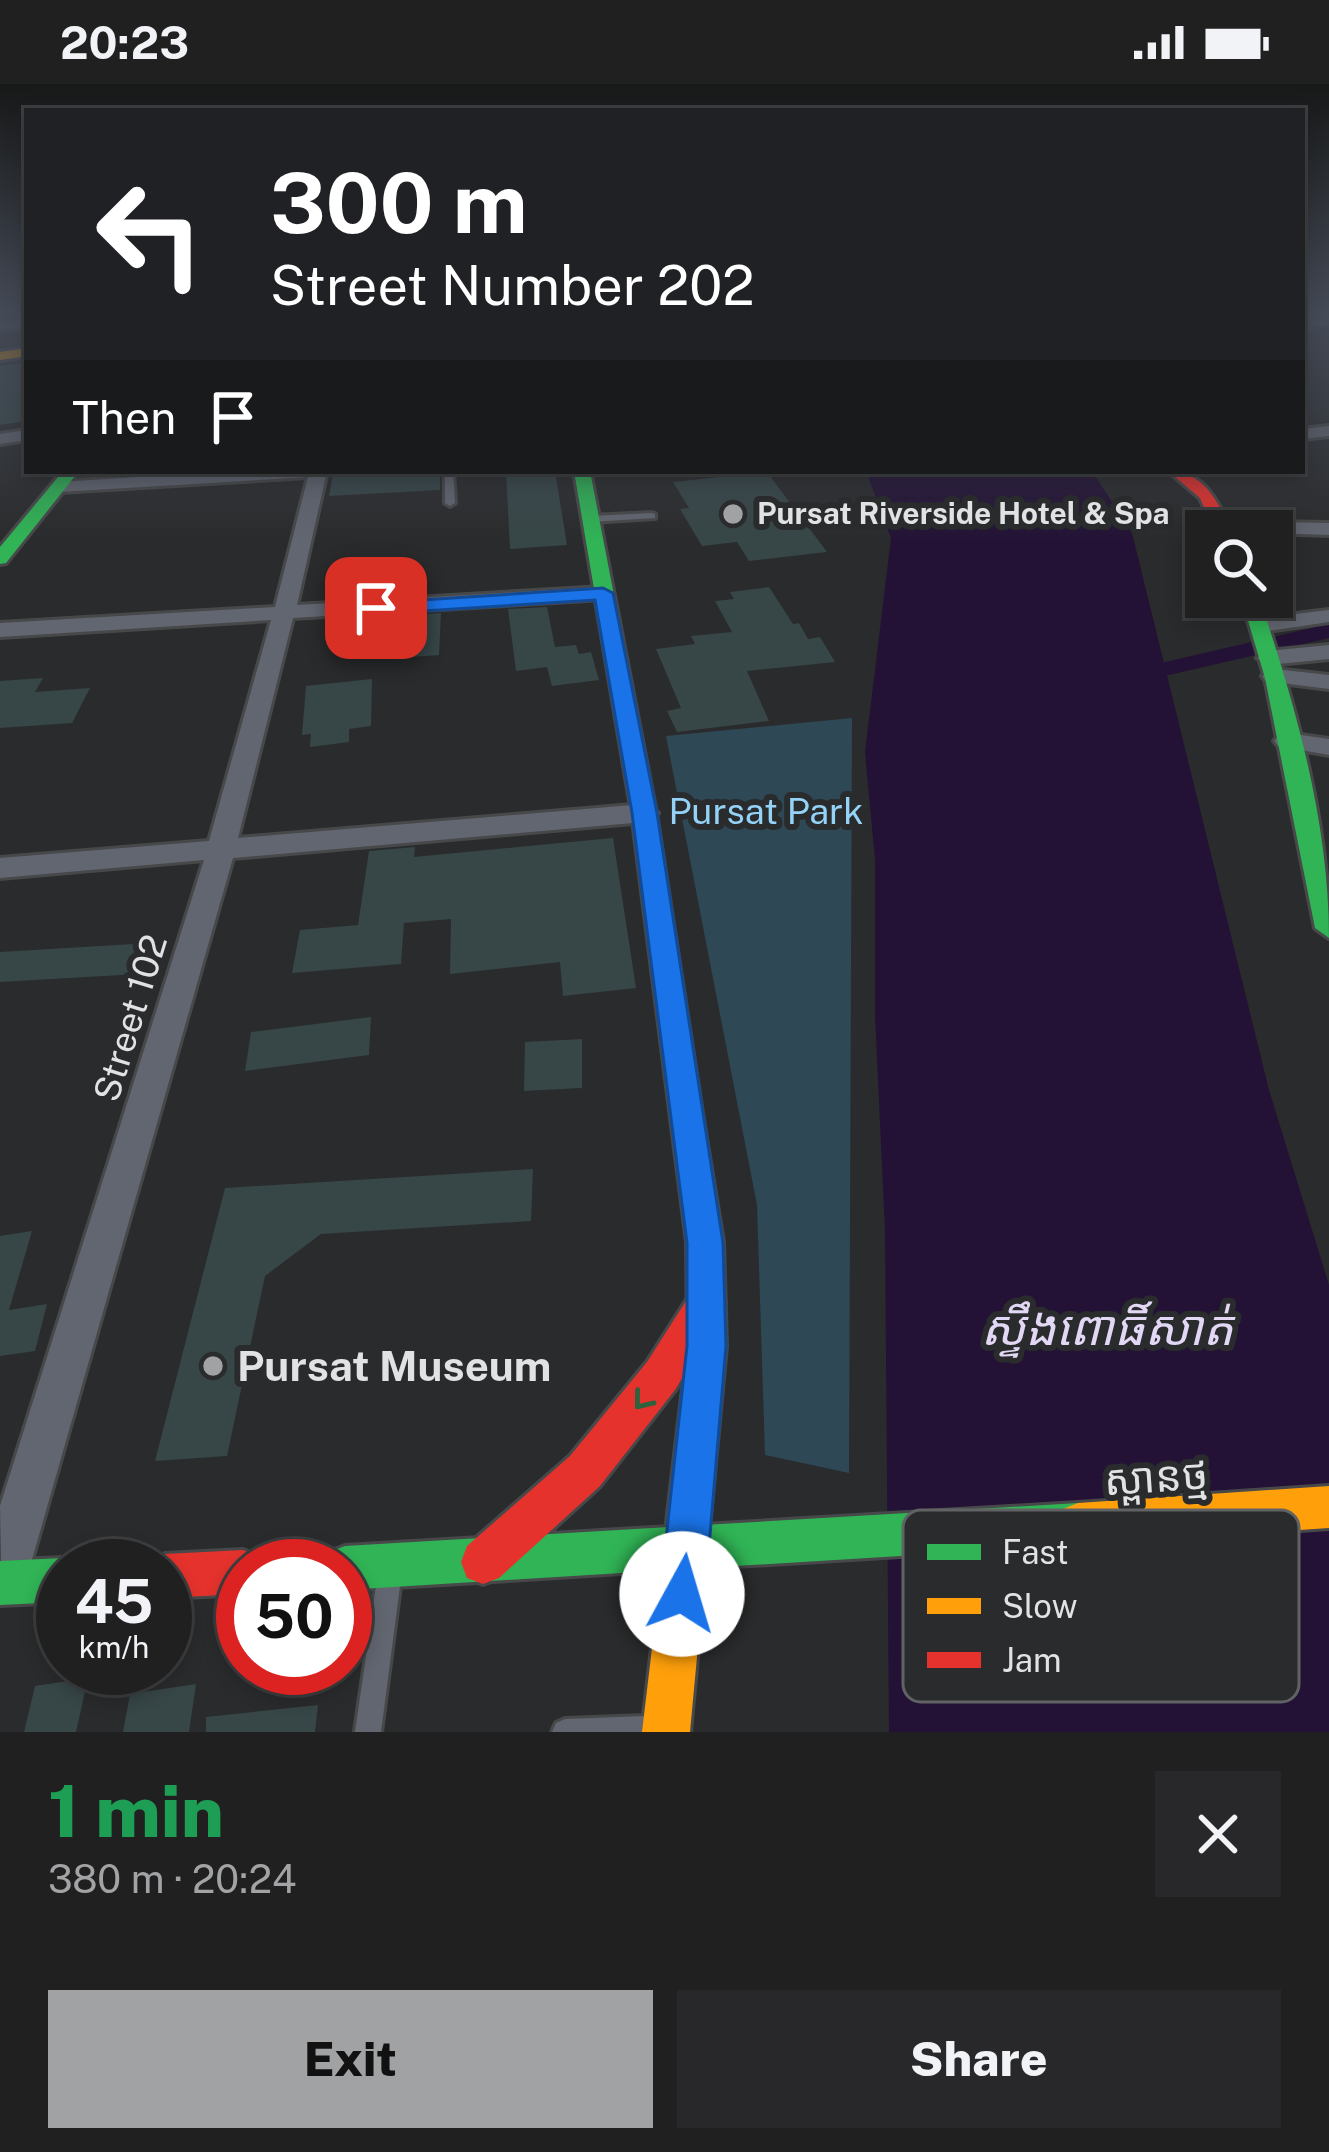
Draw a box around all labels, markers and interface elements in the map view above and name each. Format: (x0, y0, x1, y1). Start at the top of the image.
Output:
text: 20:23 (60, 16, 189, 69)
text: 300 m (270, 153, 528, 252)
icon: left (72, 156, 228, 312)
text: Street Number 202 (270, 254, 754, 317)
icon: arrive (200, 384, 266, 450)
text: Then (72, 391, 176, 444)
place label: Pursat Riverside Hotel & Spa (757, 495, 1170, 531)
marker: Pursat Riverside Hotel & Spa (720, 501, 746, 527)
map controls (1185, 510, 1293, 618)
button: search (1185, 510, 1293, 618)
pin (325, 557, 427, 659)
icon: arrive (343, 575, 409, 641)
park label: Pursat Park (669, 790, 863, 832)
street label: Street 102 (85, 930, 175, 1106)
water label: ស្ទឹងពោធិ៍សាត់ (981, 1299, 1236, 1358)
place label: Pursat Museum (237, 1341, 551, 1390)
marker: Pursat Museum (200, 1353, 226, 1379)
one-way arrow (634, 1387, 656, 1409)
street label: ស្ពានថ្ម (1102, 1448, 1210, 1508)
legend (903, 1510, 1299, 1702)
position arrow (619, 1531, 745, 1657)
text: Fast (1002, 1533, 1069, 1571)
speed limit sign: 50 (216, 1539, 372, 1695)
text: 45 (74, 1566, 154, 1637)
text: Slow (1002, 1587, 1077, 1625)
text: km/h (79, 1629, 149, 1665)
text: Jam (1002, 1641, 1062, 1679)
text: 1 min (48, 1769, 224, 1853)
button: close (1155, 1771, 1281, 1897)
text: 380 m · 20:24 (48, 1856, 296, 1902)
button: Exit (48, 1990, 653, 2128)
button: Share (677, 1990, 1281, 2128)

